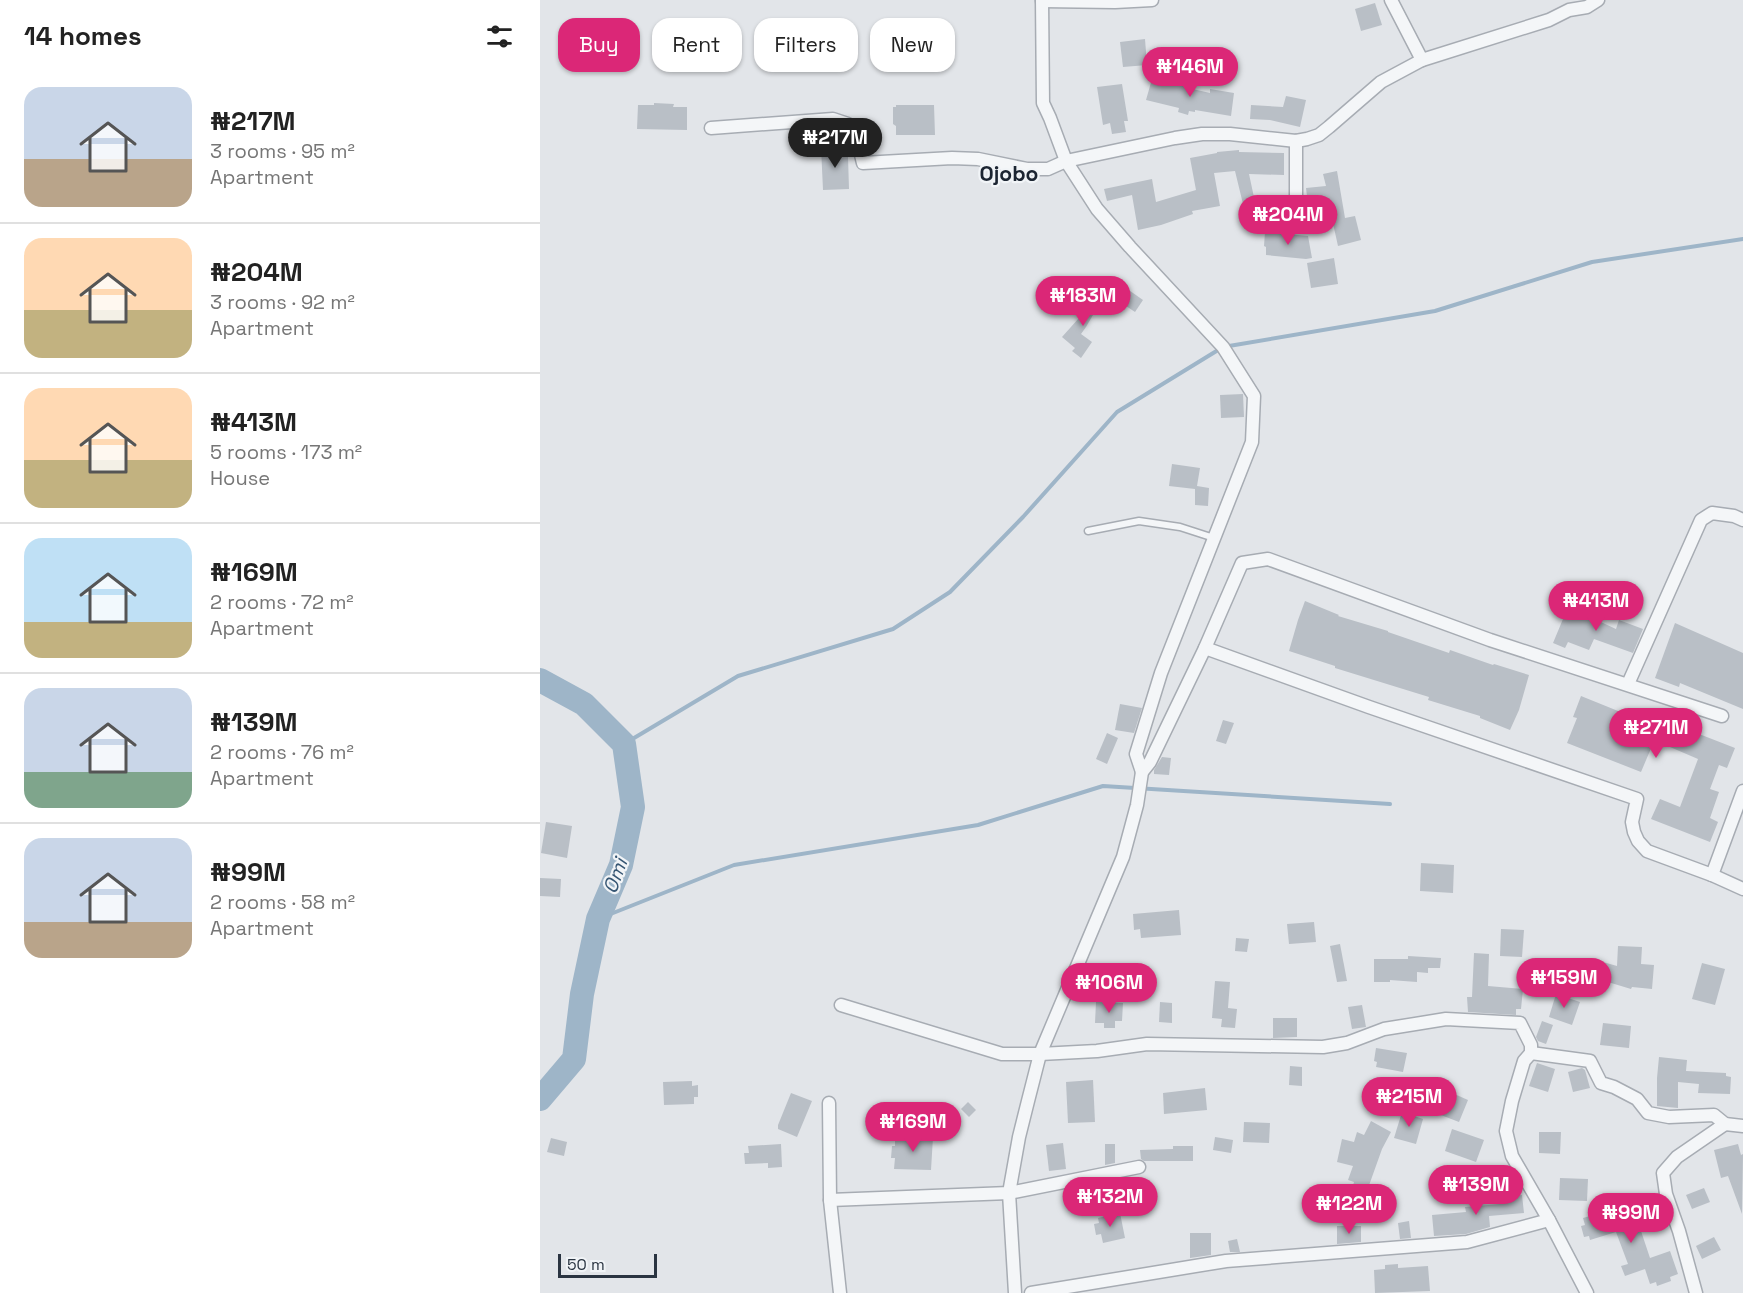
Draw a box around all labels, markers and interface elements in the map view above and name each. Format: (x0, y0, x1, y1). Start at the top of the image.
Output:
chip: Buy (558, 18, 640, 72)
chip: Rent (652, 18, 742, 72)
chip: Filters (754, 18, 858, 72)
chip: New (870, 18, 955, 72)
text: 14 homes (24, 19, 142, 53)
icon: filters (483, 20, 516, 53)
pin: ₦146M (1148, 47, 1232, 98)
text: ₦146M (1156, 53, 1224, 79)
text: ₦217M (210, 104, 296, 138)
icon: home (72, 111, 144, 183)
pin: ₦217M (793, 118, 877, 169)
text: ₦217M (802, 124, 868, 150)
text: 3 rooms · 95 m² (210, 138, 355, 164)
district label: Ojobo (980, 160, 1038, 187)
text: Apartment (210, 164, 314, 190)
pin: ₦204M (1246, 195, 1330, 246)
text: ₦204M (1252, 201, 1324, 227)
text: ₦204M (210, 255, 303, 289)
icon: home (72, 262, 144, 334)
pin: ₦183M (1041, 276, 1125, 327)
text: ₦183M (1050, 282, 1116, 308)
text: 3 rooms · 92 m² (210, 289, 355, 315)
text: Apartment (210, 315, 314, 341)
text: ₦413M (210, 405, 297, 439)
icon: home (72, 412, 144, 484)
text: 5 rooms · 173 m² (210, 439, 362, 465)
text: House (210, 465, 270, 491)
text: ₦169M (210, 555, 298, 589)
icon: home (72, 562, 144, 634)
pin: ₦413M (1554, 581, 1638, 632)
text: ₦413M (1563, 587, 1629, 613)
text: 2 rooms · 72 m² (210, 589, 354, 615)
text: Apartment (210, 615, 314, 641)
text: ₦139M (210, 705, 298, 739)
pin: ₦271M (1614, 708, 1698, 759)
icon: home (72, 712, 144, 784)
text: ₦271M (1623, 714, 1689, 740)
text: 2 rooms · 76 m² (210, 739, 354, 765)
text: Apartment (210, 765, 314, 791)
water label: Omi (597, 853, 634, 897)
text: ₦99M (210, 855, 286, 889)
icon: home (72, 862, 144, 934)
text: 2 rooms · 58 m² (210, 889, 355, 915)
text: Apartment (210, 915, 314, 941)
pin: ₦159M (1522, 958, 1606, 1009)
pin: ₦106M (1067, 963, 1151, 1014)
text: ₦159M (1530, 964, 1598, 990)
text: ₦106M (1075, 969, 1143, 995)
pin: ₦215M (1367, 1077, 1451, 1128)
text: ₦215M (1376, 1083, 1442, 1109)
pin: ₦169M (871, 1102, 955, 1153)
text: ₦169M (879, 1108, 947, 1134)
pin: ₦139M (1434, 1165, 1518, 1216)
text: ₦139M (1442, 1171, 1510, 1197)
pin: ₦132M (1068, 1177, 1152, 1228)
text: ₦132M (1077, 1183, 1143, 1209)
pin: ₦122M (1307, 1184, 1391, 1235)
text: ₦122M (1316, 1190, 1382, 1216)
pin: ₦99M (1595, 1193, 1667, 1244)
text: ₦99M (1602, 1199, 1660, 1225)
scale bar (558, 1251, 657, 1278)
text: 50 m (567, 1254, 605, 1275)

